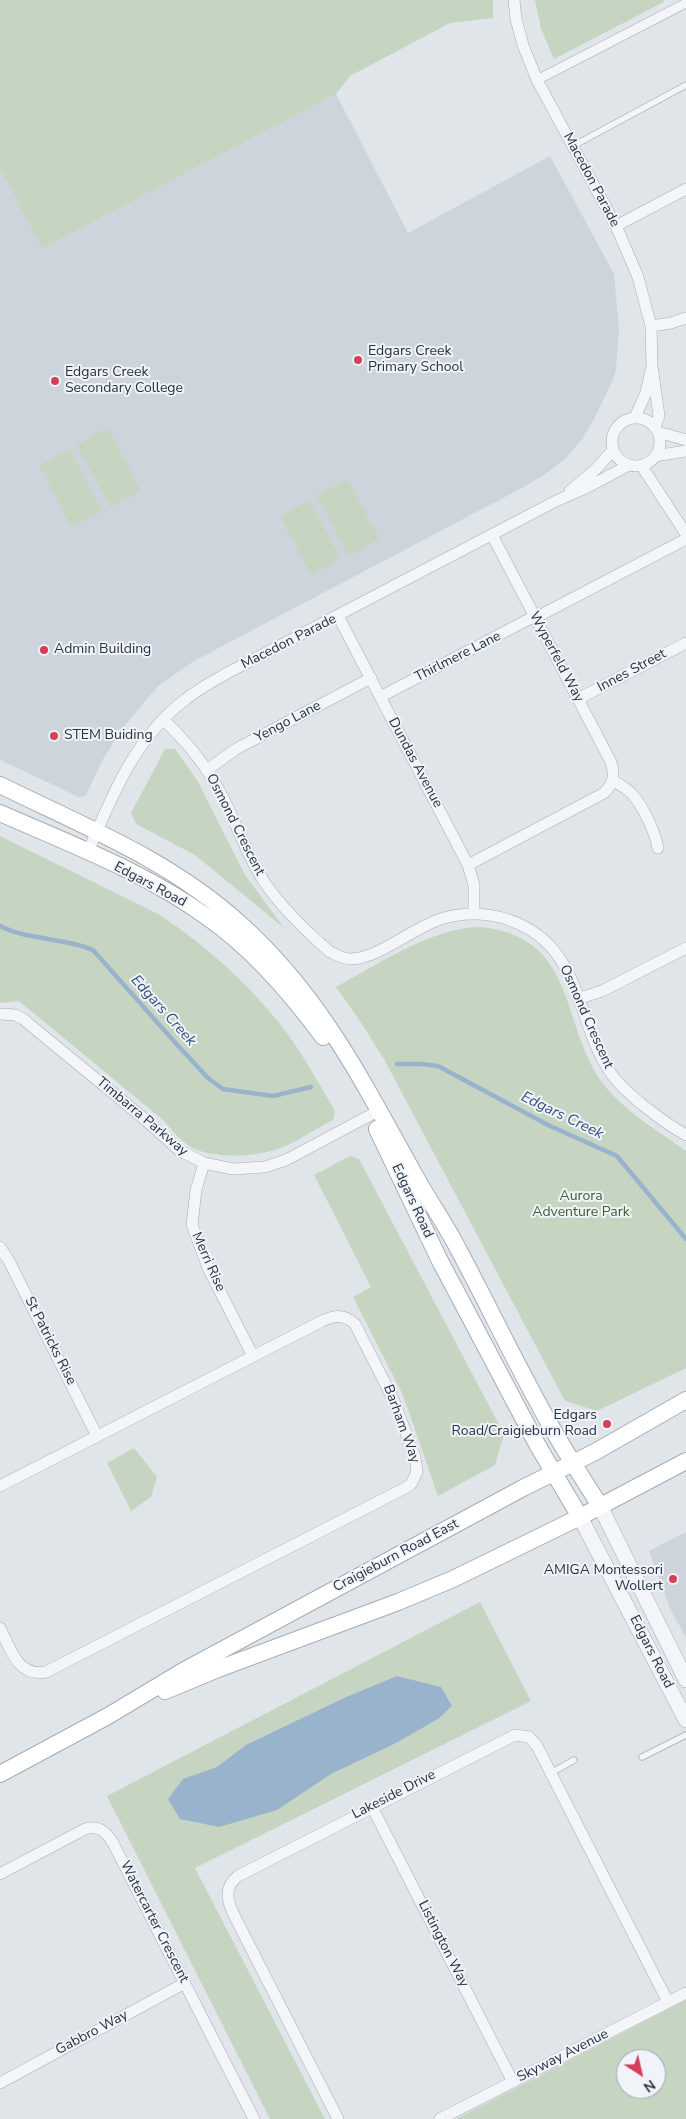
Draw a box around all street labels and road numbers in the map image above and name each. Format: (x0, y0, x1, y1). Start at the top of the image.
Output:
street label: Macedon Parade (559, 130, 623, 230)
street label: Wyperfeld Way (525, 609, 587, 705)
street label: Macedon Parade (239, 611, 339, 673)
street label: Thirlmere Lane (412, 628, 504, 686)
street label: Innes Street (595, 646, 669, 696)
street label: Yengo Lane (252, 698, 324, 746)
street label: Dundas Avenue (384, 715, 446, 811)
street label: Osmond Crescent (202, 771, 268, 879)
street label: Edgars Road (111, 859, 189, 911)
street label: Osmond Crescent (556, 962, 616, 1072)
street label: Timbarra Parkway (93, 1074, 191, 1160)
street label: Edgars Road (388, 1161, 436, 1241)
street label: Merri Rise (187, 1230, 229, 1294)
street label: St Patricks Rise (21, 1294, 79, 1388)
street label: Barham Way (379, 1383, 423, 1465)
street label: Craigieburn Road East (330, 1516, 462, 1596)
street label: Edgars Road (625, 1613, 677, 1691)
street label: Lakeside Drive (349, 1767, 439, 1823)
street label: Watercarter Crescent (116, 1858, 192, 1986)
street label: Listington Way (414, 1898, 472, 1990)
street label: Gabbro Way (53, 2007, 131, 2059)
street label: Skyway Avenue (515, 2026, 611, 2086)

